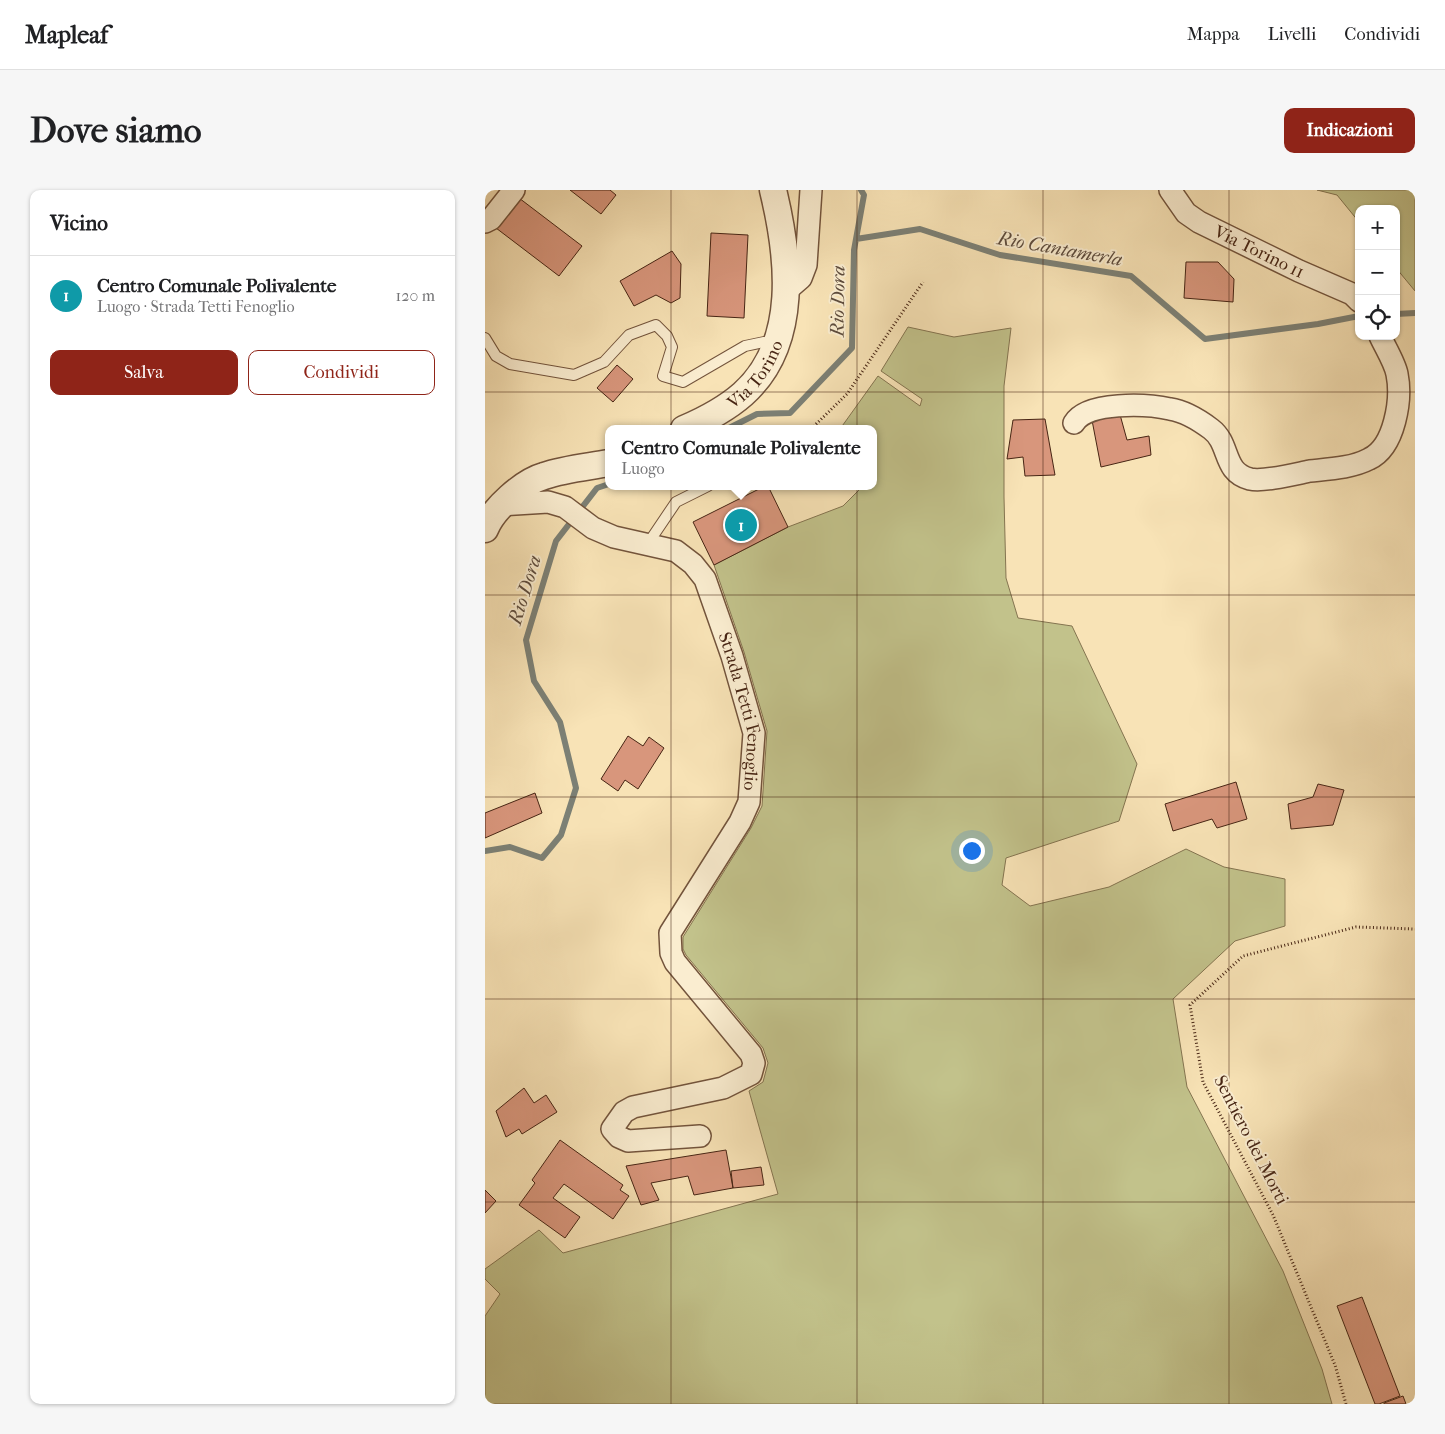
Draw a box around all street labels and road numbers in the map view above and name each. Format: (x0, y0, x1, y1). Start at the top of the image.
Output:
street label: Via Torino 11 (1210, 220, 1308, 283)
street label: Via Torino (722, 337, 787, 414)
street label: Strada Tetti Fenoglio (714, 629, 764, 791)
street label: Sentiero dei Morti (1209, 1072, 1293, 1209)

